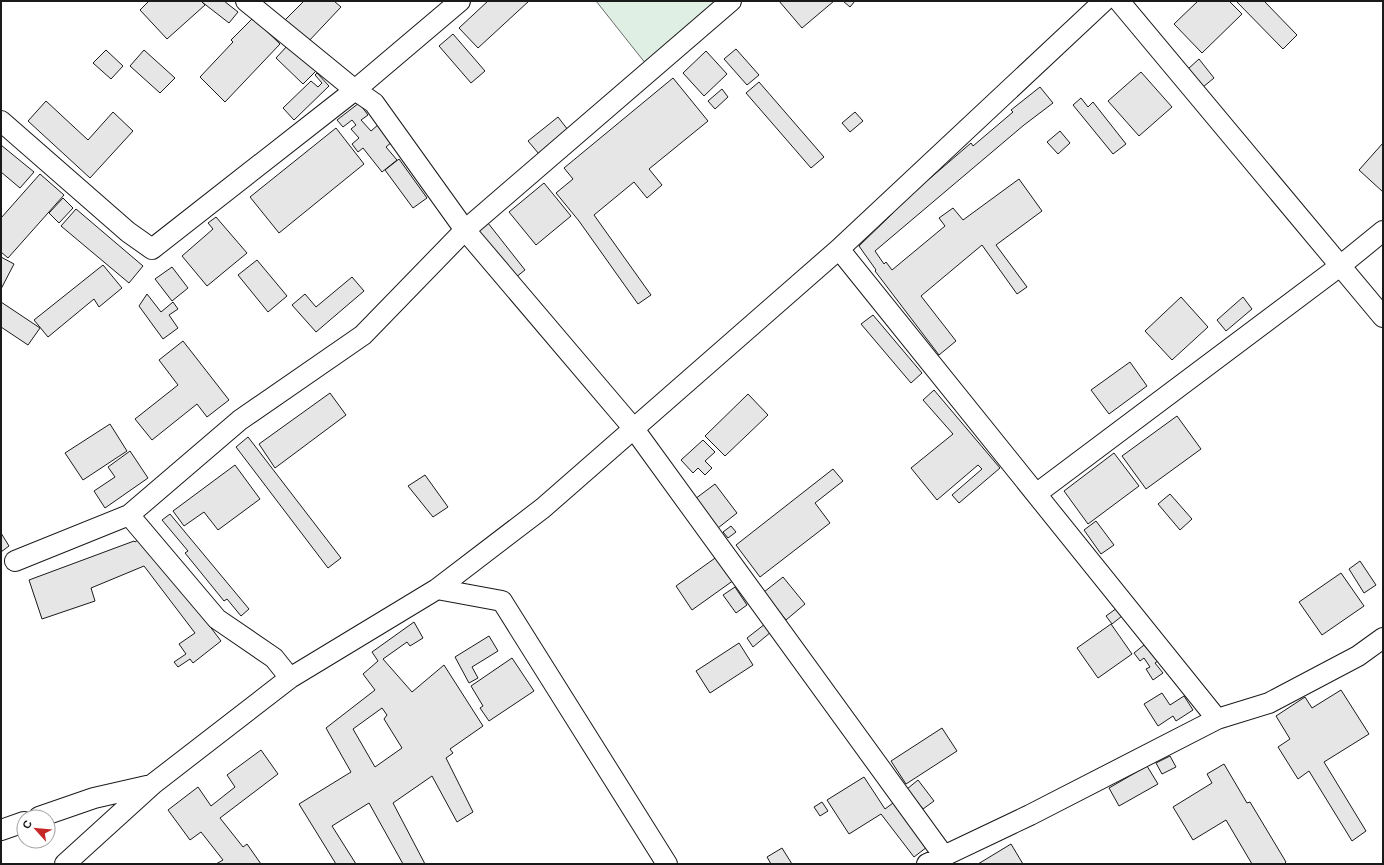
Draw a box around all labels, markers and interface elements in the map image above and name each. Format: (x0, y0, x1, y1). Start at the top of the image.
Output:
north arrow (16, 809, 56, 849)
text: С (20, 818, 35, 831)

